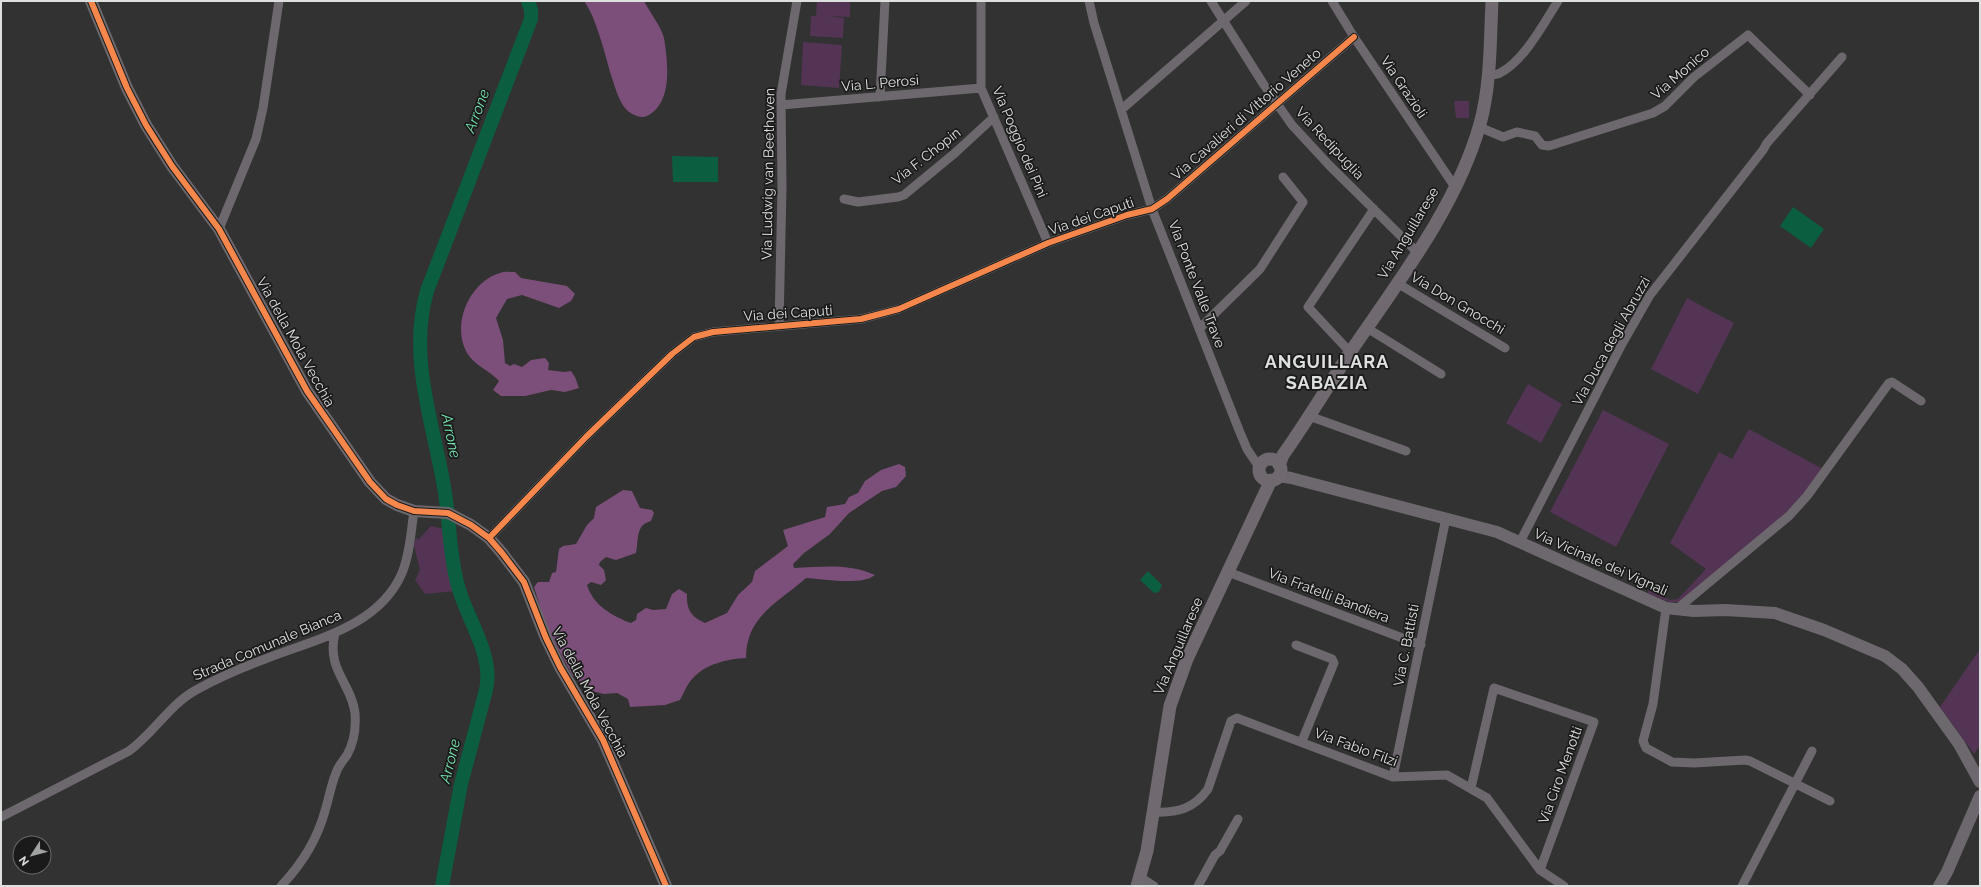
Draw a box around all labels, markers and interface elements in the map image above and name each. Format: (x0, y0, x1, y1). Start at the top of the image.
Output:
street label: Via Monico (1648, 44, 1712, 102)
street label: Via Cavalieri di Vittorio Veneto (1168, 45, 1324, 183)
street label: Via Grazioli (1377, 53, 1431, 121)
street label: Via L. Perosi (841, 72, 919, 94)
street label: Via Poggio dei Pini (989, 84, 1051, 200)
water label: Arrone (460, 87, 493, 136)
street label: Via Ludwig van Beethoven (758, 88, 778, 260)
street label: Via Redipuglia (1293, 104, 1367, 182)
street label: Via F. Chopin (888, 124, 964, 188)
street label: Via Anguillarese (1374, 184, 1442, 282)
street label: Via dei Caputi (1046, 194, 1136, 238)
street label: Via Ponte Valle Trave (1165, 218, 1229, 350)
street label: Via Don Gnocchi (1408, 269, 1508, 337)
street label: Via Duca degli Abruzzi (1569, 274, 1653, 408)
street label: Via della Mola Vecchia (254, 275, 338, 409)
street label: Via dei Caputi (743, 302, 833, 324)
district label: ANGUILLARA SABAZIA (1265, 351, 1389, 393)
water label: Arrone (437, 411, 464, 460)
street label: Via Vicinale dei Vignali (1532, 525, 1670, 599)
street label: Via Fratelli Bandiera (1266, 564, 1392, 626)
street label: Via Anguillarese (1150, 595, 1206, 697)
street label: Via C. Battisti (1390, 603, 1422, 687)
street label: Strada Comunale Bianca (190, 606, 344, 684)
street label: Via della Mola Vecchia (549, 624, 631, 760)
street label: Via Ciro Menotti (1535, 724, 1585, 826)
street label: Via Fabio Filzi (1312, 725, 1400, 769)
water label: Arrone (436, 737, 464, 786)
north arrow (12, 835, 52, 875)
text: N (17, 853, 32, 868)

